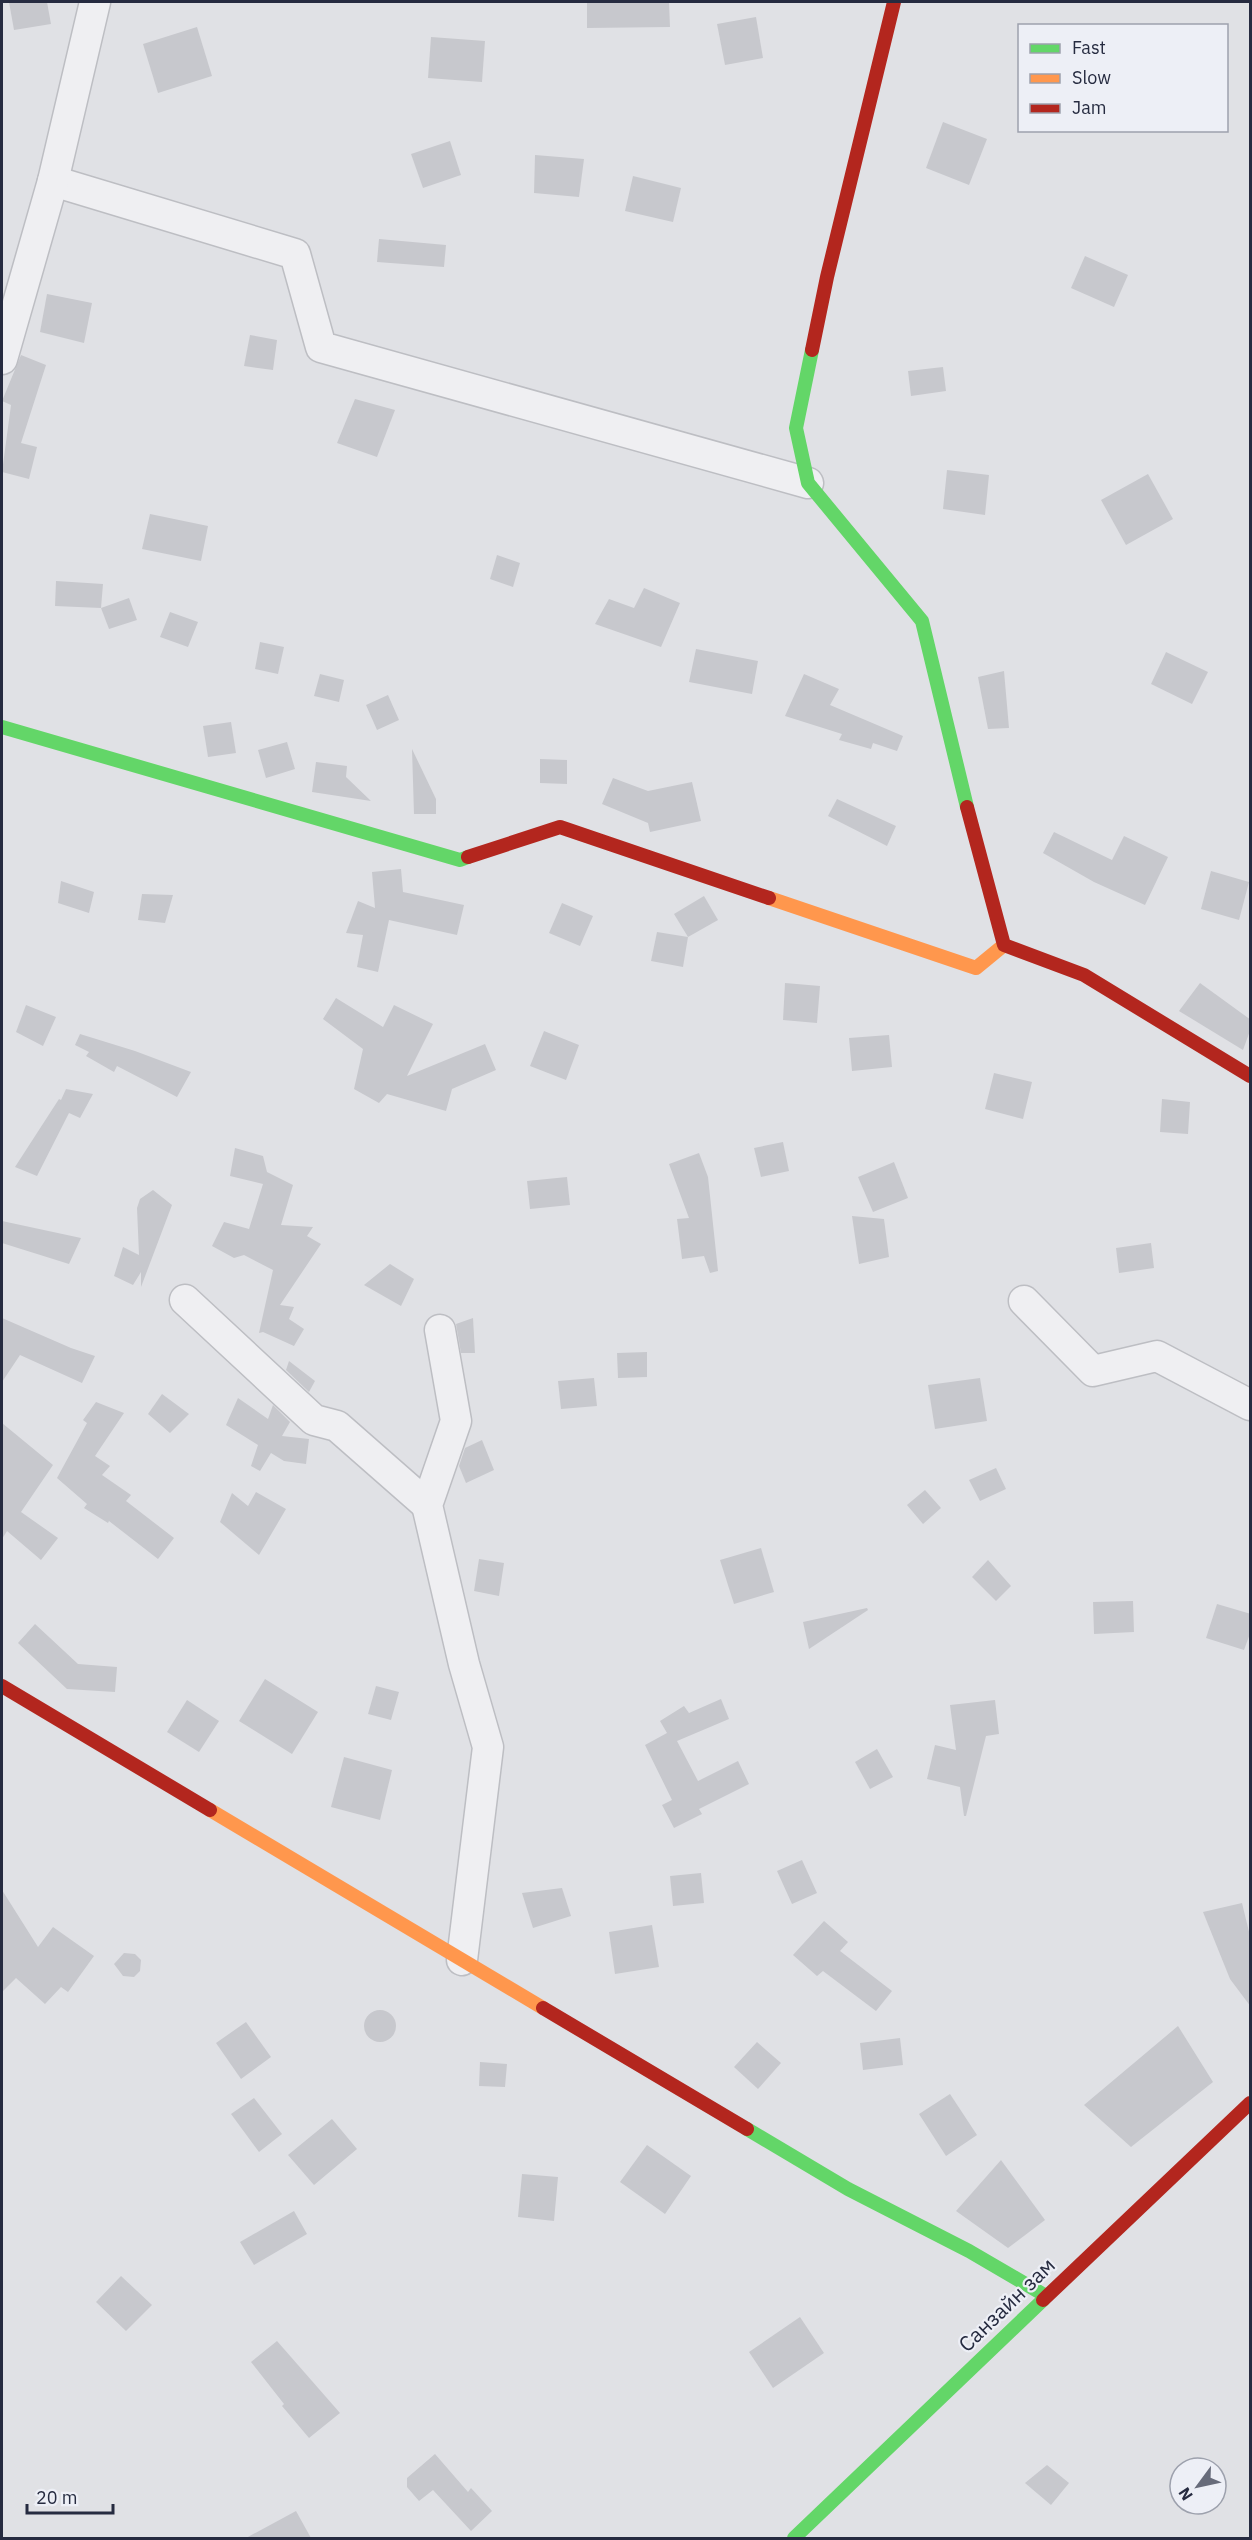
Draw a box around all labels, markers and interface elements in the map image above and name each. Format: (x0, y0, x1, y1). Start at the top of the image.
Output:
legend (1018, 24, 1228, 132)
text: Fast (1072, 36, 1106, 59)
text: Slow (1072, 66, 1111, 89)
text: Jam (1072, 96, 1107, 119)
street label: Санзайн зам (952, 2251, 1061, 2357)
north arrow (1168, 2456, 1228, 2516)
scale bar (27, 2477, 112, 2515)
text: N (1174, 2484, 1197, 2504)
text: 20 m (36, 2486, 78, 2509)

